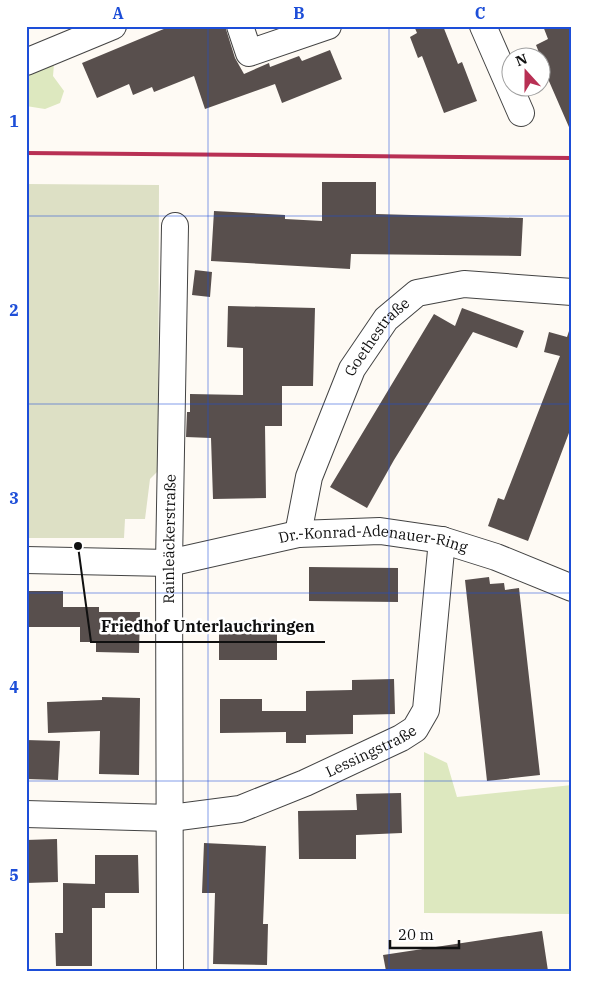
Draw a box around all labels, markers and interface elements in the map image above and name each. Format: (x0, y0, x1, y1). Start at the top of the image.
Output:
text: A (112, 3, 124, 23)
text: B (293, 3, 305, 23)
text: C (475, 3, 485, 23)
north arrow (500, 48, 550, 98)
text: N (513, 49, 530, 70)
text: 1 (9, 111, 19, 131)
street label: Goethestraße (340, 293, 413, 379)
text: 2 (9, 300, 19, 320)
street label: Rainleäckerstraße (159, 474, 180, 604)
text: 3 (9, 488, 19, 508)
street label: Dr.-Konrad-Adenauer-Ring (277, 521, 470, 557)
callout: Friedhof Unterlauchringen (91, 611, 325, 642)
text: Friedhof Unterlauchringen (101, 616, 315, 636)
text: 4 (9, 677, 19, 697)
street label: Lessingstraße (322, 720, 420, 781)
text: 5 (9, 865, 19, 885)
scale bar (390, 917, 459, 949)
text: 20 m (398, 925, 434, 944)

